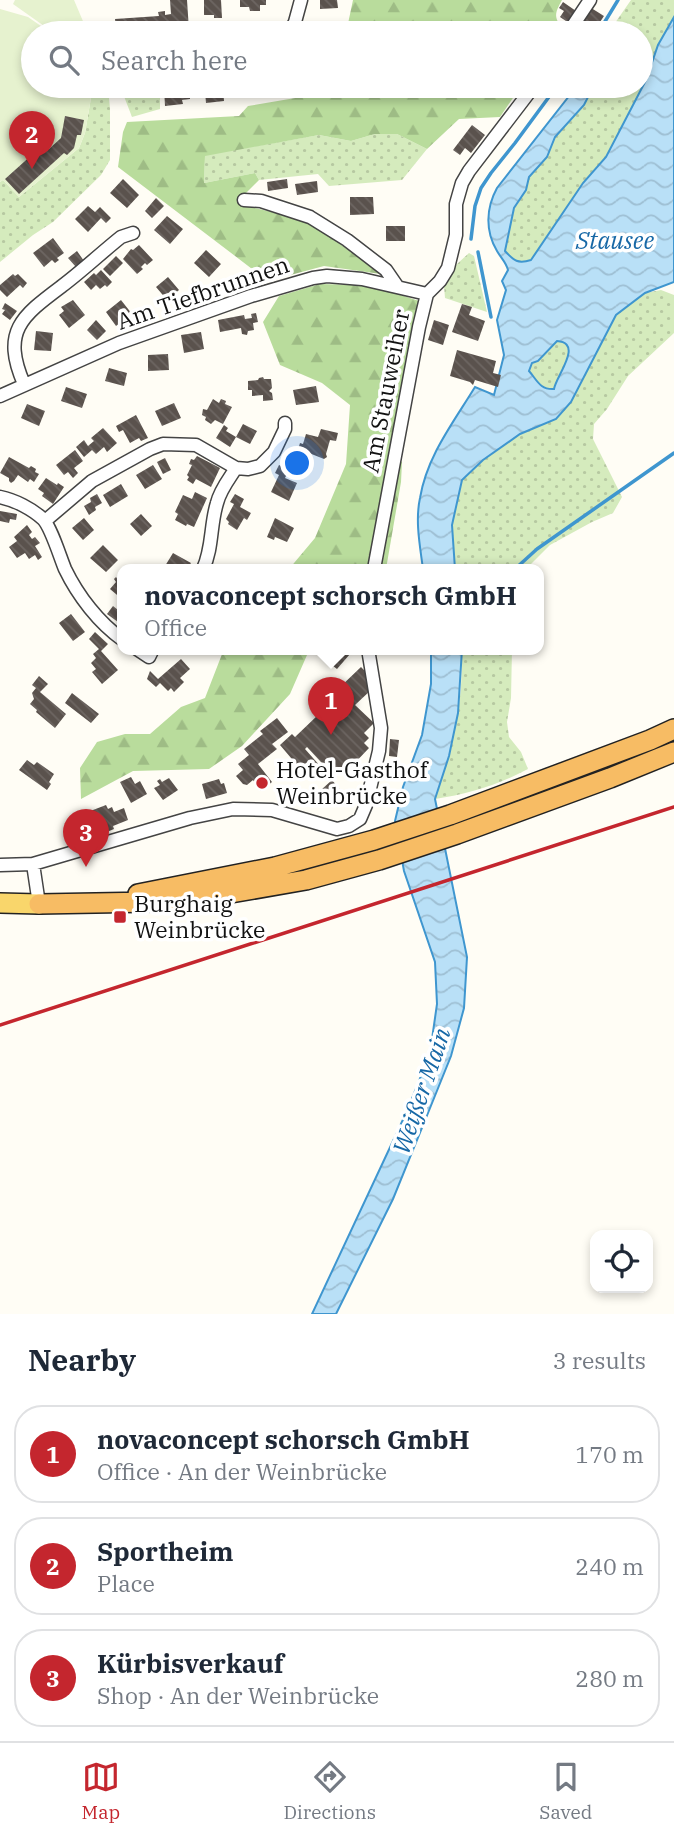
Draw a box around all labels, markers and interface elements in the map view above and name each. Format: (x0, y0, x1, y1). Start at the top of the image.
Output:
search box (21, 21, 653, 98)
icon: search (45, 41, 83, 79)
text: Search here (101, 43, 247, 77)
pin: 2 (9, 111, 55, 169)
water label: Stausee (575, 224, 654, 256)
street label: Am Tiefbrunnen (112, 248, 293, 336)
street label: Am Stauweiher (355, 307, 416, 475)
your location (280, 446, 314, 480)
popup (117, 564, 544, 655)
text: novaconcept schorsch GmbH (144, 578, 517, 612)
text: Office (144, 612, 207, 642)
pin: 1 (308, 677, 354, 735)
place label: Hotel-Gasthof Weinbrücke (276, 754, 430, 810)
marker: Hotel-Gasthof Weinbrücke (254, 775, 270, 791)
pin: 3 (63, 809, 109, 867)
place label: Burghaig Weinbrücke (134, 888, 265, 944)
marker: Burghaig Weinbrücke (112, 909, 128, 925)
water label: Weißer Main (385, 1023, 458, 1158)
map controls (590, 1230, 653, 1293)
button: locate (590, 1230, 653, 1293)
text: Nearby (28, 1340, 136, 1379)
text: 3 results (553, 1345, 646, 1375)
text: novaconcept schorsch GmbH (97, 1422, 470, 1456)
text: 1 (46, 1439, 60, 1469)
text: 170 m (575, 1439, 644, 1469)
text: Office · An der Weinbrücke (97, 1456, 387, 1486)
text: Sportheim (97, 1534, 233, 1568)
text: 2 (46, 1551, 60, 1581)
text: 240 m (575, 1551, 644, 1581)
text: Place (97, 1568, 155, 1598)
text: Kürbisverkauf (97, 1646, 284, 1680)
text: 3 (46, 1663, 60, 1693)
text: 280 m (575, 1663, 644, 1693)
text: Shop · An der Weinbrücke (97, 1680, 379, 1710)
tab: Map (82, 1758, 120, 1824)
tab: Directions (283, 1758, 376, 1824)
tab: Saved (539, 1758, 592, 1824)

